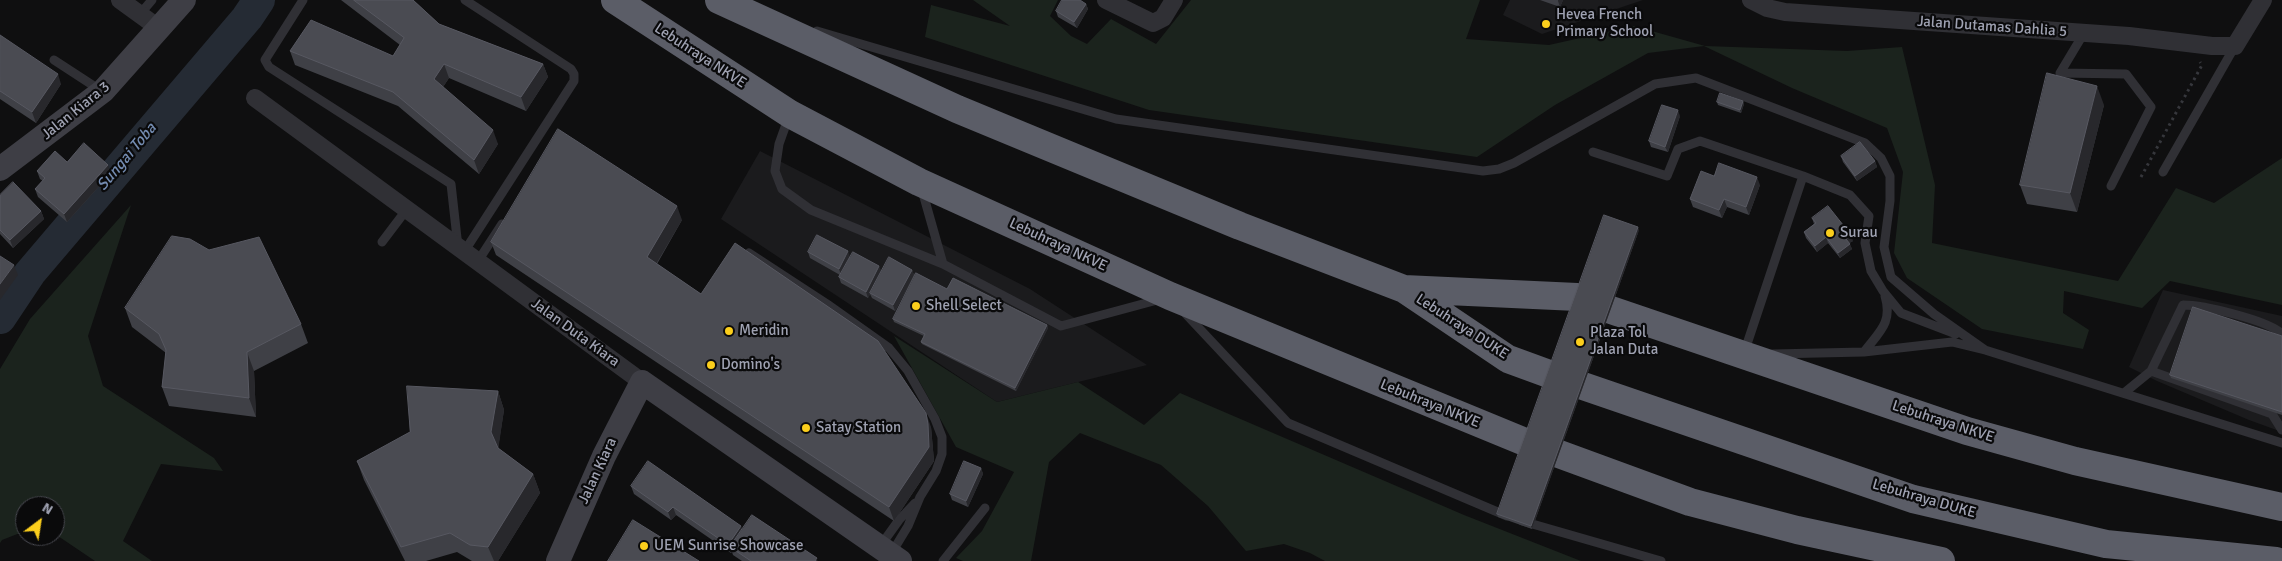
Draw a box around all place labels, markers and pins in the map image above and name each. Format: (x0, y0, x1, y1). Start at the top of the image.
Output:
place label: Hevea French Primary School (1556, 6, 1653, 41)
marker: Hevea French Primary School (1540, 18, 1552, 30)
place label: Surau (1840, 224, 1878, 242)
marker: Surau (1824, 227, 1836, 239)
place label: Shell Select (926, 297, 1002, 315)
marker: Shell Select (910, 300, 922, 312)
place label: Meridin (739, 322, 789, 340)
place label: Plaza Tol Jalan Duta (1590, 324, 1658, 359)
marker: Meridin (723, 325, 735, 337)
marker: Plaza Tol Jalan Duta (1574, 336, 1586, 348)
place label: Domino's (721, 356, 780, 374)
marker: Domino's (705, 359, 717, 371)
place label: Satay Station (816, 419, 901, 437)
marker: Satay Station (800, 422, 812, 434)
place label: UEM Sunrise Showcase (654, 537, 803, 555)
marker: UEM Sunrise Showcase (638, 540, 650, 552)

